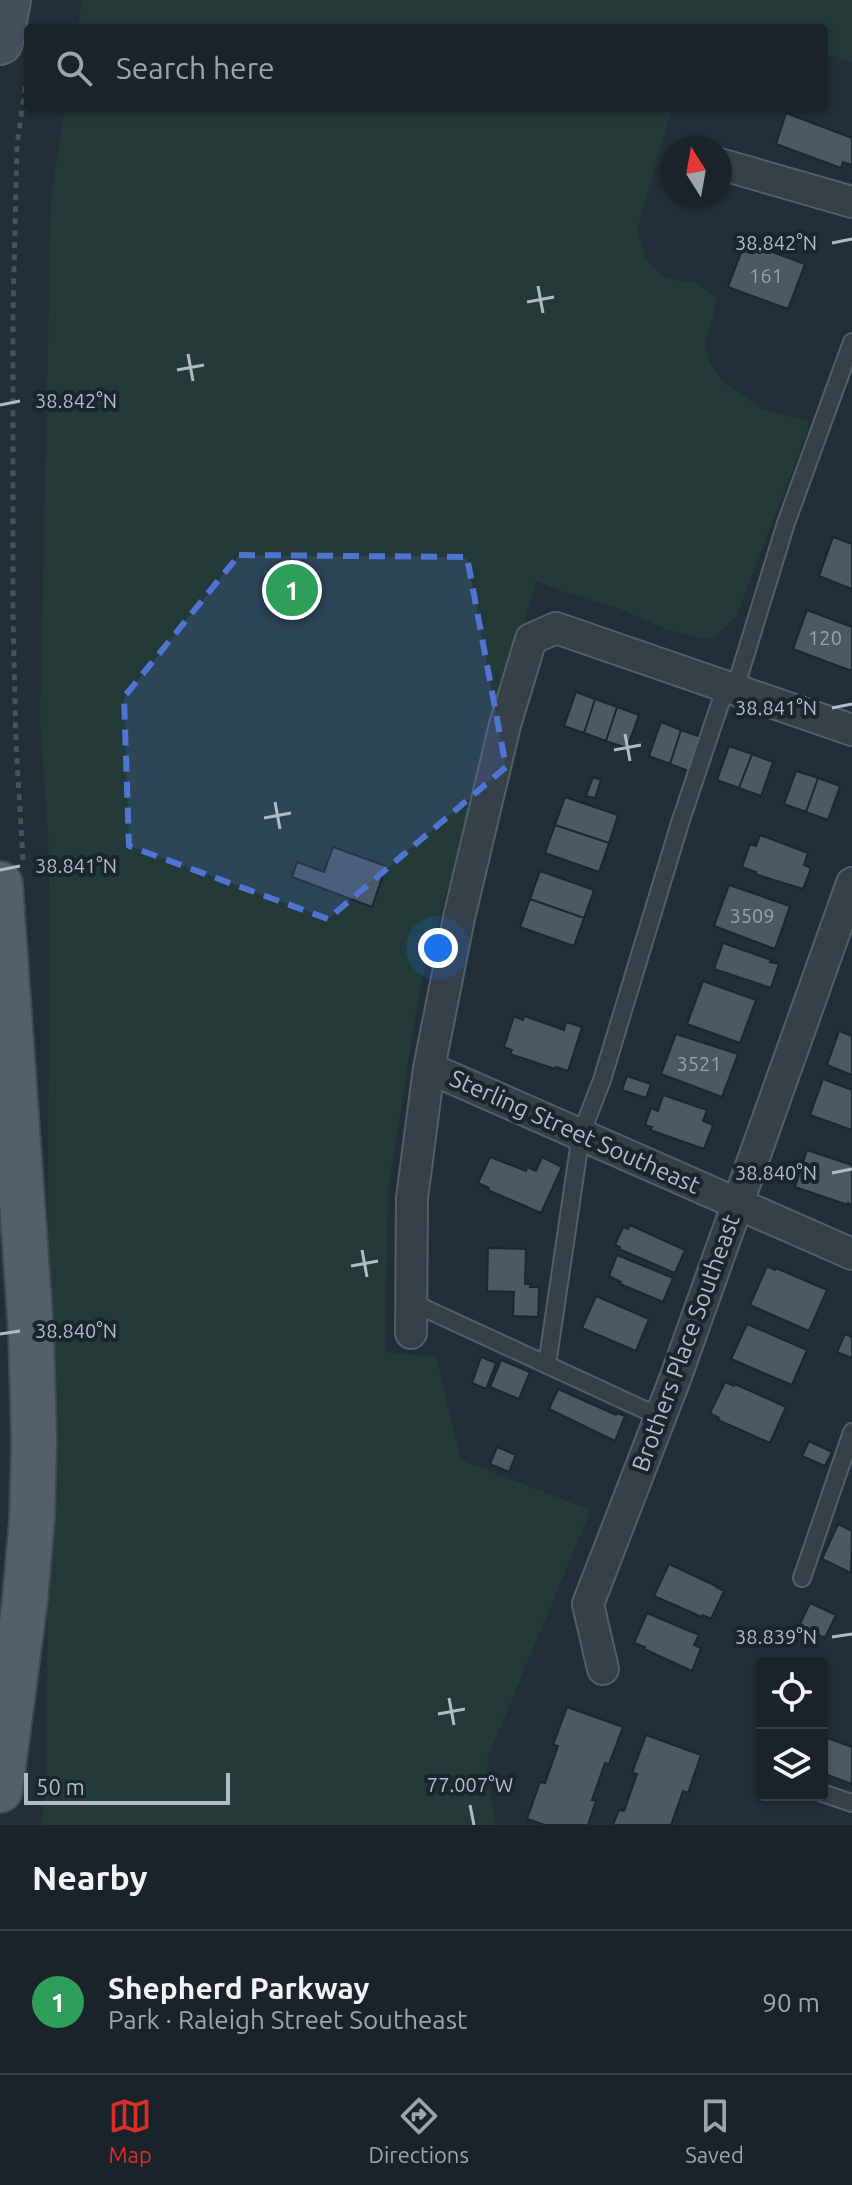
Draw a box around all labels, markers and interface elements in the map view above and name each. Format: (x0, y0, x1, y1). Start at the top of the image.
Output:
search box (24, 24, 828, 112)
icon: search (52, 46, 96, 90)
text: Search here (116, 51, 275, 85)
north arrow (660, 136, 732, 208)
text: 38.842°N (735, 231, 817, 254)
house number: 161 (749, 264, 783, 287)
text: 38.842°N (35, 389, 117, 412)
pin: 1 (266, 560, 318, 620)
house number: 120 (808, 626, 842, 649)
text: 38.841°N (735, 696, 817, 719)
text: 38.841°N (35, 854, 117, 877)
house number: 3509 (729, 904, 775, 927)
your location (418, 928, 458, 968)
house number: 3521 (676, 1052, 722, 1075)
street label: Sterling Street Southeast (446, 1064, 705, 1199)
text: 38.840°N (735, 1161, 817, 1184)
street label: Brothers Place Southeast (626, 1210, 745, 1475)
text: 38.840°N (35, 1319, 117, 1342)
text: 38.839°N (735, 1625, 817, 1648)
map controls (756, 1657, 828, 1801)
button: locate (756, 1657, 828, 1729)
button: layers (756, 1729, 828, 1801)
scale bar (24, 1769, 230, 1805)
text: 77.007°W (427, 1773, 513, 1796)
text: 50 m (36, 1774, 85, 1799)
text: Nearby (32, 1858, 147, 1896)
text: Shepherd Parkway (108, 1971, 369, 2005)
text: 1 (51, 1988, 65, 2017)
text: 90 m (762, 1988, 820, 2017)
text: Park · Raleigh Street Southeast (108, 2005, 467, 2034)
tab: Map (108, 2094, 152, 2167)
tab: Directions (368, 2094, 469, 2167)
tab: Saved (685, 2094, 744, 2167)

